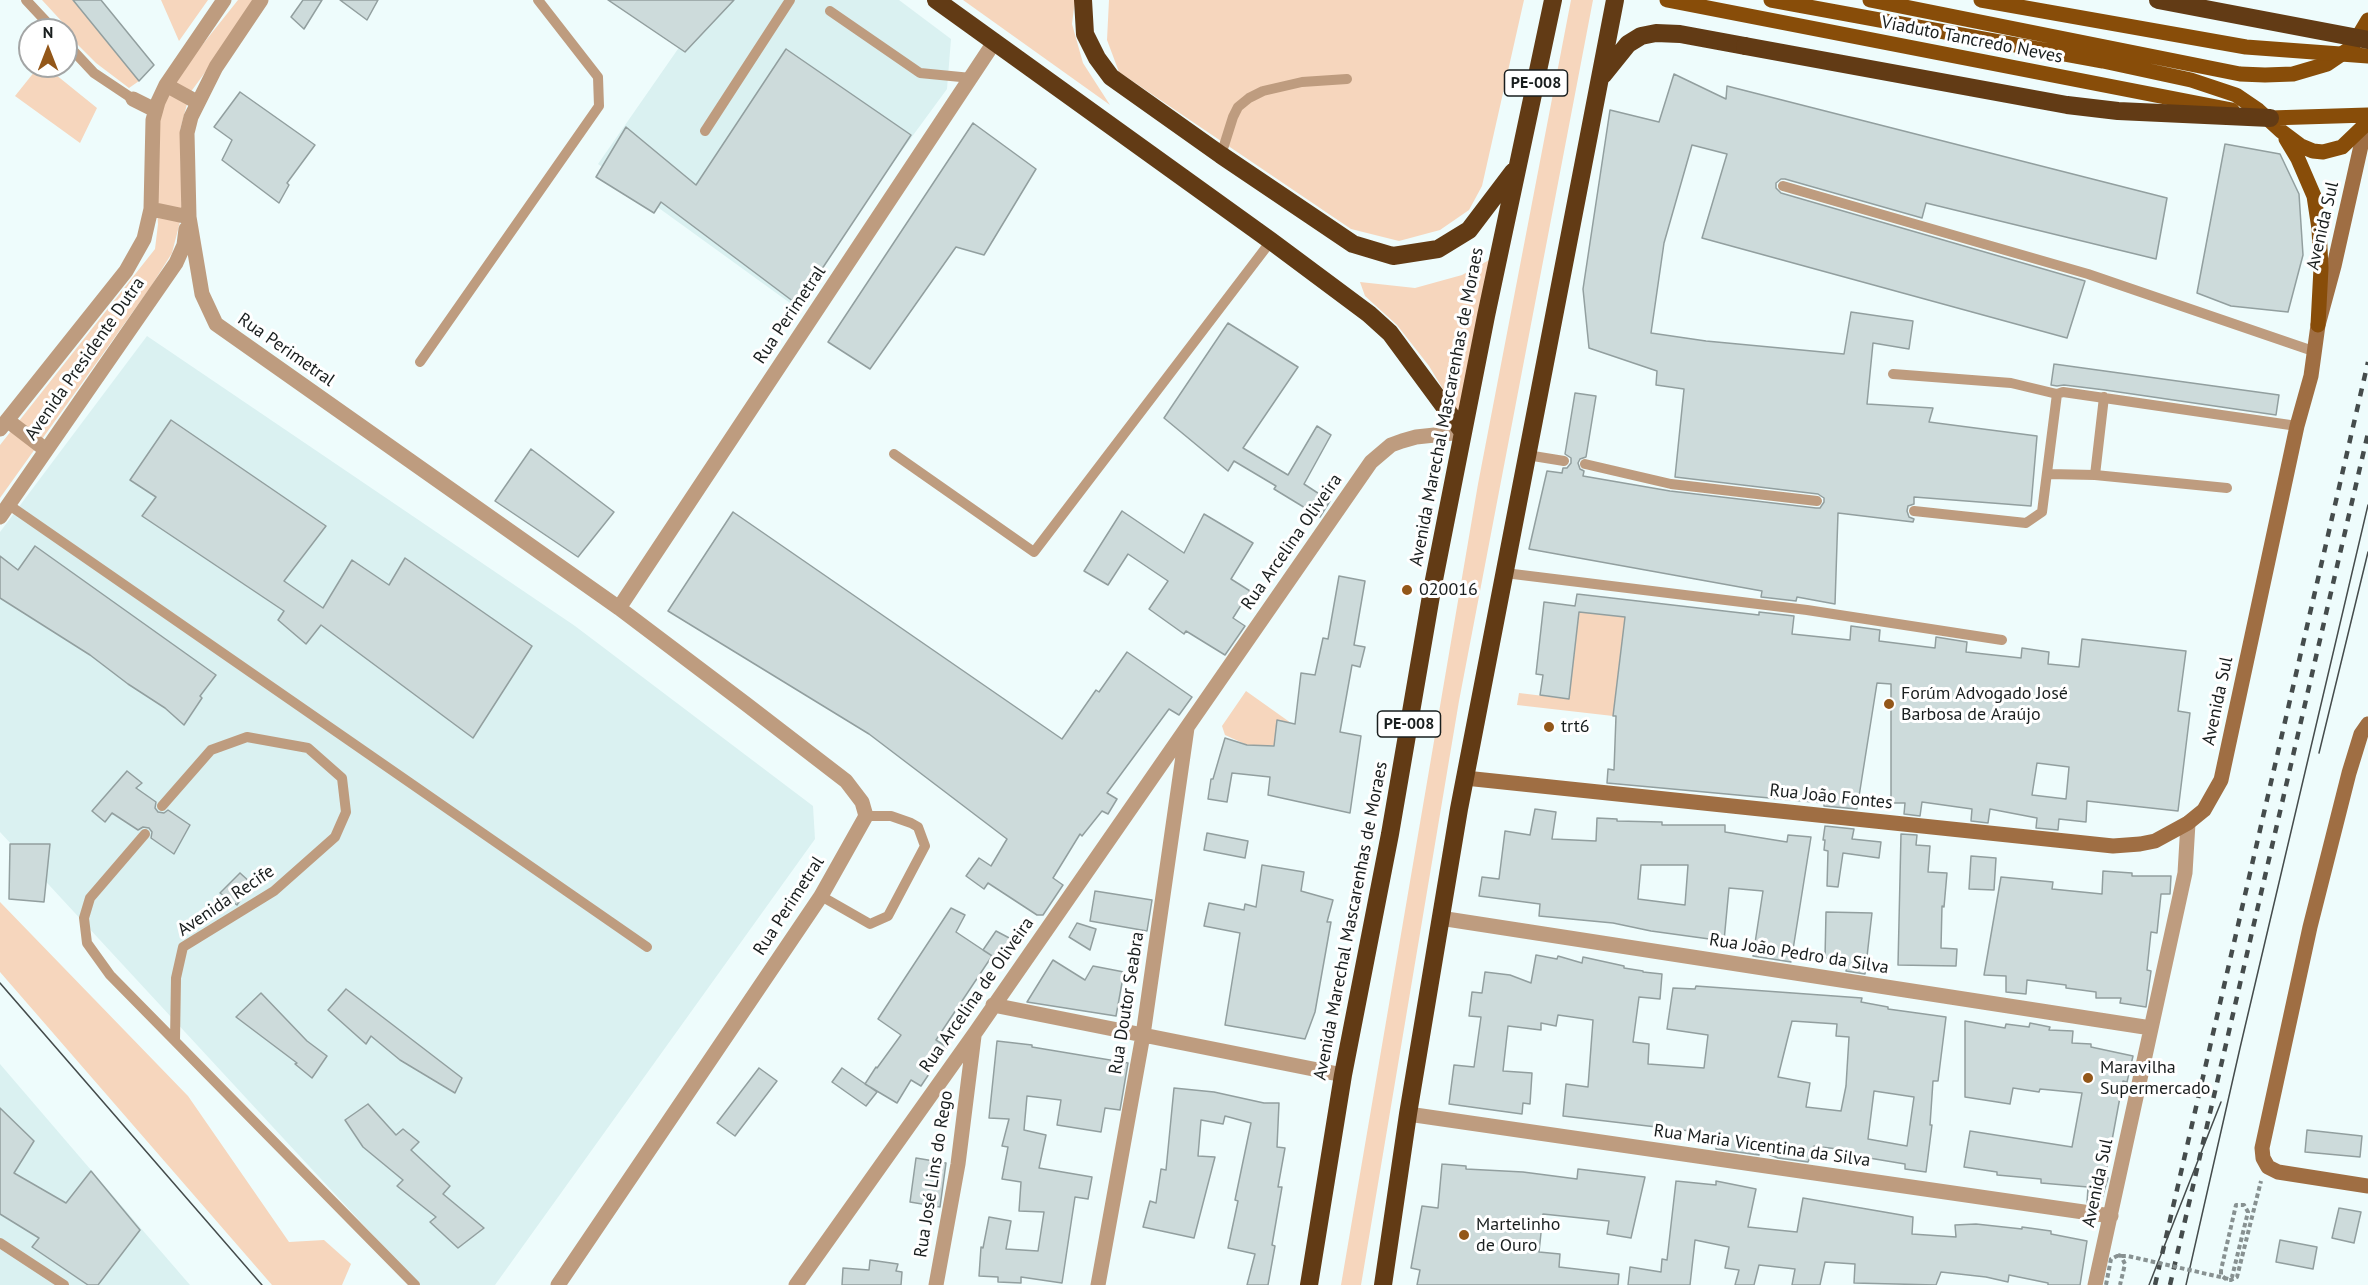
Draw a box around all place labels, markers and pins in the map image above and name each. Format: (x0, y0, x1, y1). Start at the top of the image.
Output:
place label: 020016 (1419, 579, 1478, 601)
marker: 020016 (1400, 583, 1414, 597)
place label: Forúm Advogado José Barbosa de Araújo (1901, 683, 2068, 726)
marker: Forúm Advogado José Barbosa de Araújo (1882, 697, 1896, 711)
place label: trt6 (1561, 716, 1590, 738)
marker: trt6 (1542, 720, 1556, 734)
place label: Maravilha Supermercado (2100, 1057, 2211, 1100)
marker: Maravilha Supermercado (2081, 1071, 2095, 1085)
place label: Martelinho de Ouro (1476, 1214, 1560, 1256)
marker: Martelinho de Ouro (1457, 1228, 1471, 1242)

